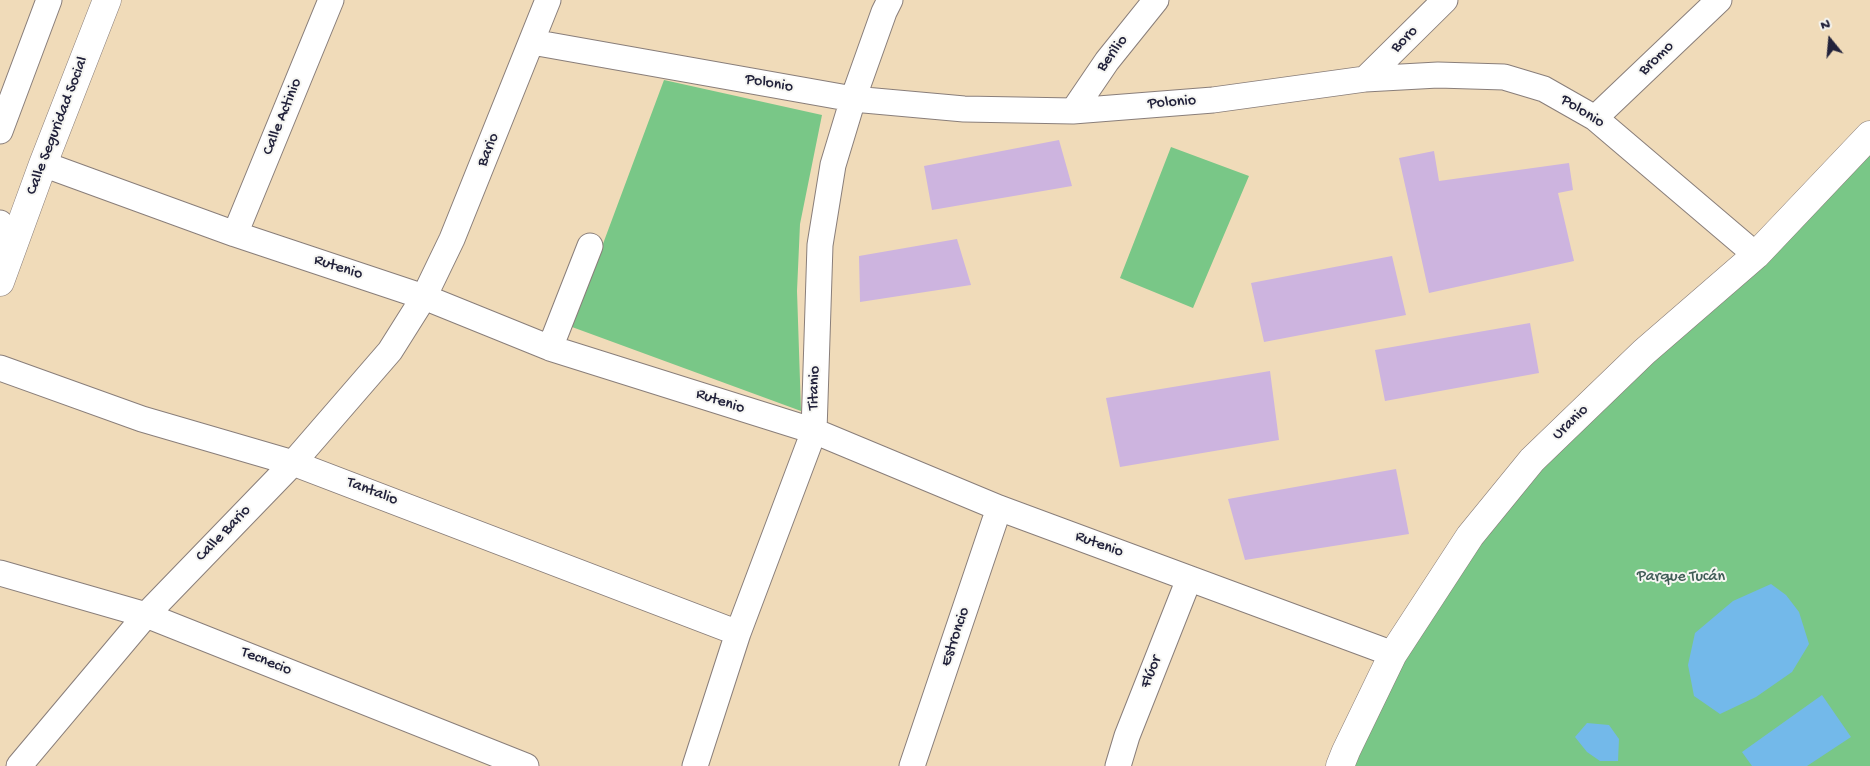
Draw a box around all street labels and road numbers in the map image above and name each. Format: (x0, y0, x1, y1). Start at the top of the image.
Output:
street label: Boro (1387, 22, 1423, 58)
street label: Berilio (1093, 32, 1133, 76)
street label: Bromo (1635, 38, 1679, 80)
street label: Calle Seguridad Social (23, 54, 93, 198)
street label: Polonio (744, 70, 794, 98)
street label: Calle Actinio (259, 76, 307, 158)
street label: Polonio (1556, 91, 1608, 133)
street label: Polonio (1147, 92, 1197, 114)
street label: Bario (474, 130, 504, 170)
street label: Rutenio (311, 251, 365, 285)
street label: Titanio (805, 365, 825, 411)
street label: Rutenio (693, 385, 747, 419)
street label: Uranio (1549, 401, 1593, 445)
street label: Tantalio (344, 473, 400, 511)
street label: Calle Bario (192, 502, 256, 566)
street label: Rutenio (1072, 527, 1126, 563)
street label: Estroncio (937, 605, 975, 669)
street label: Tecnecio (238, 643, 294, 681)
street label: Flúor (1137, 653, 1167, 691)

